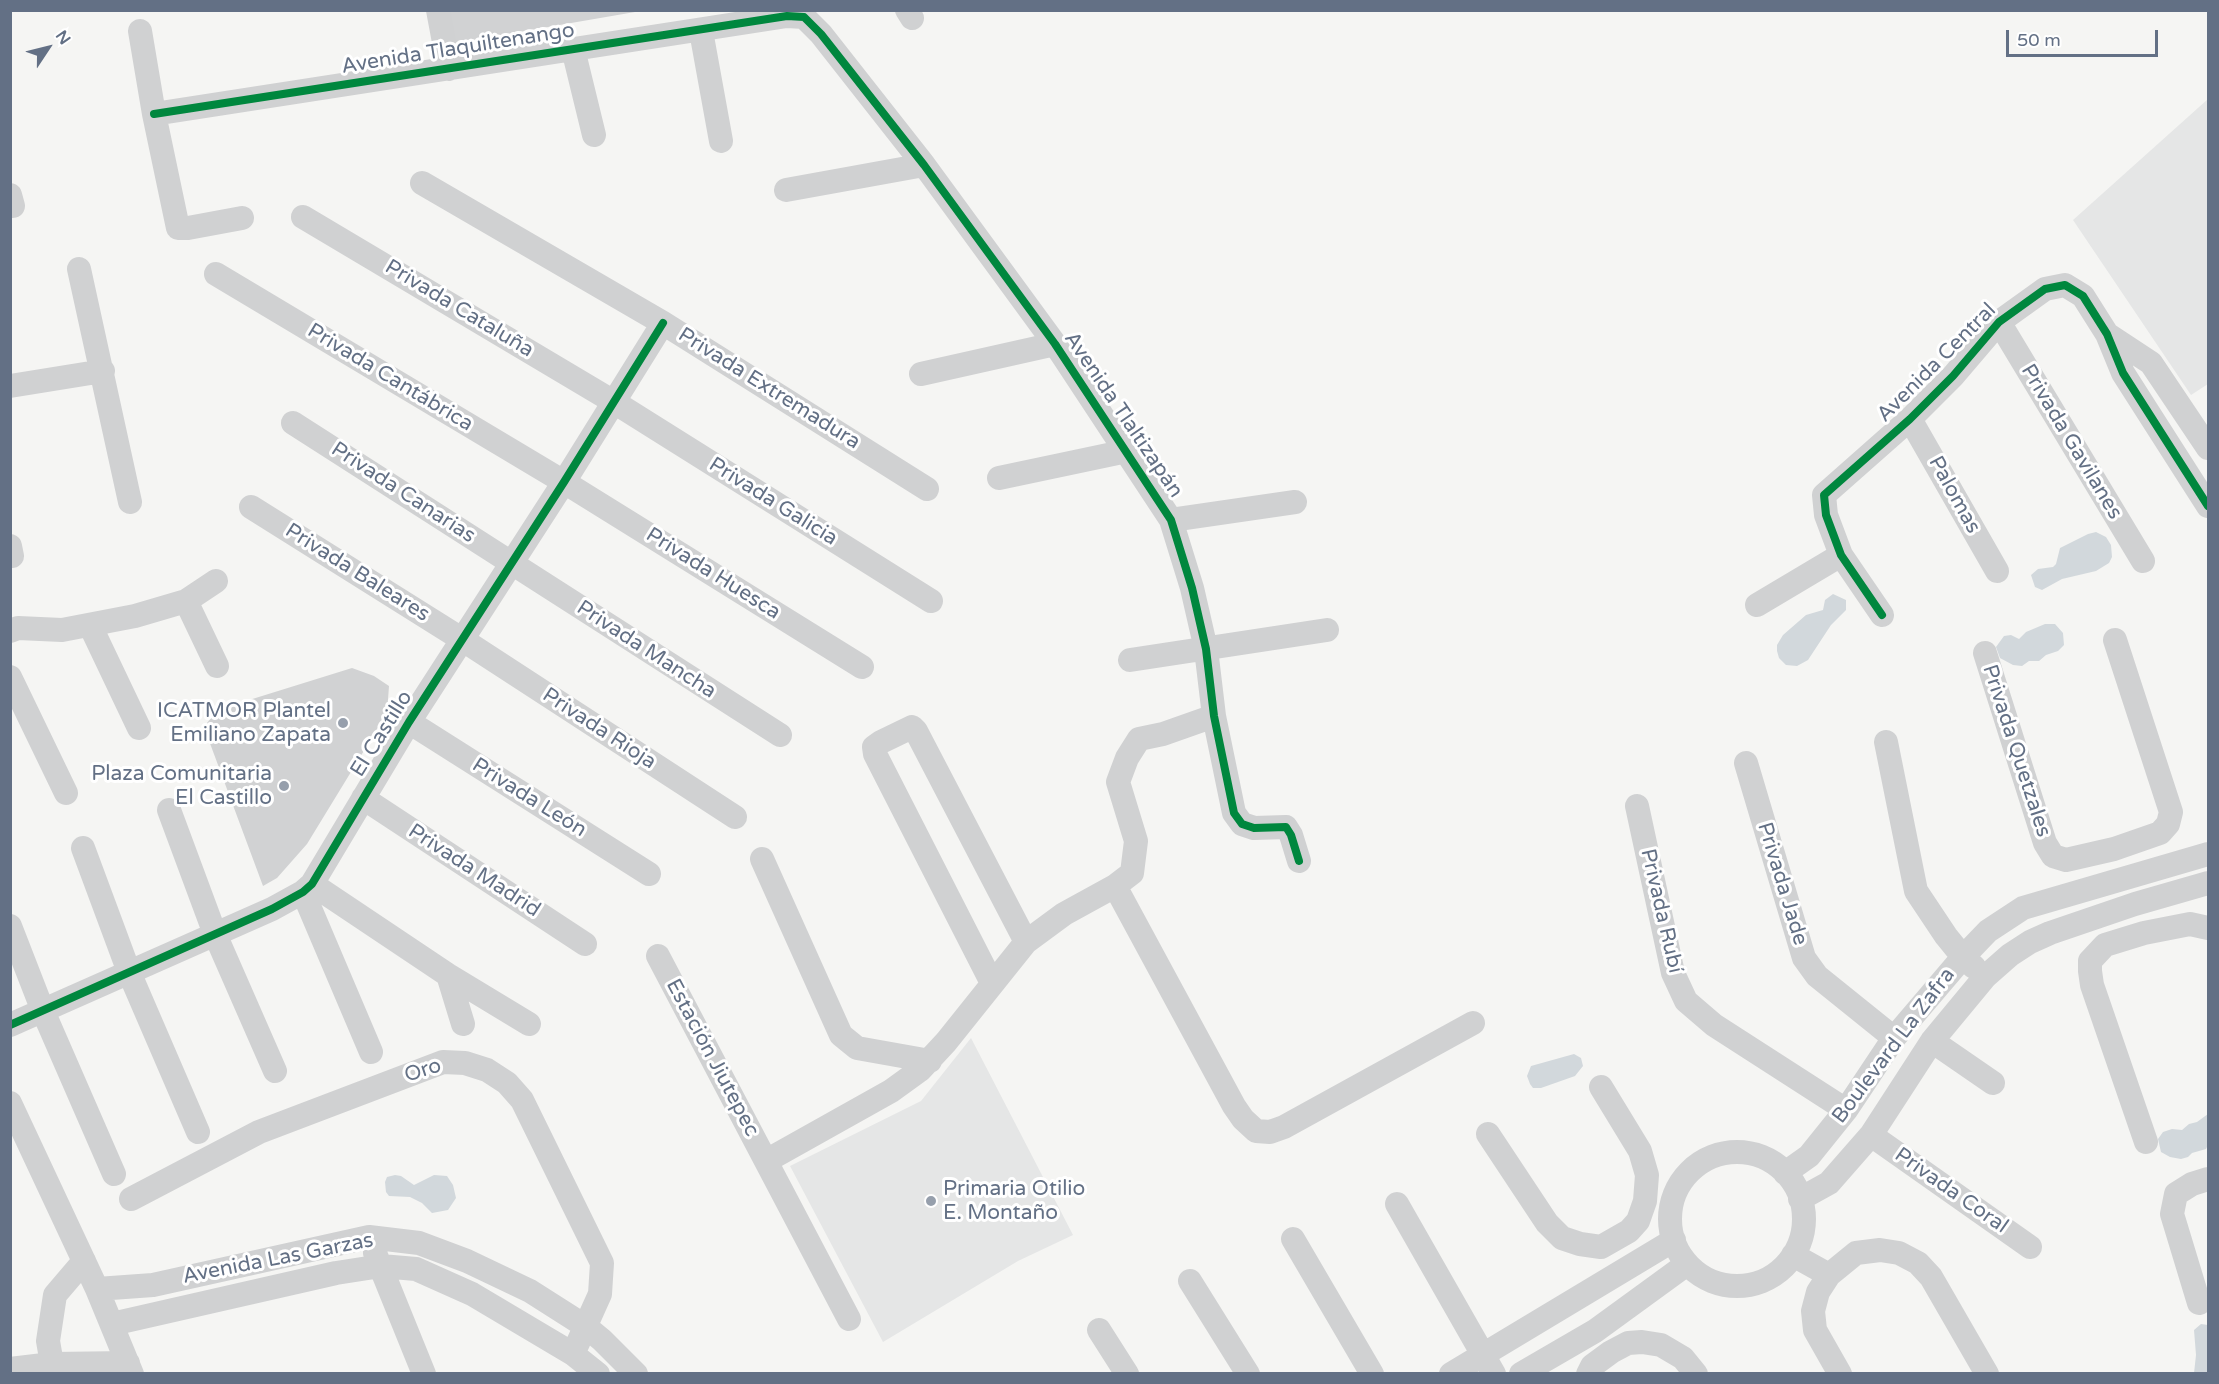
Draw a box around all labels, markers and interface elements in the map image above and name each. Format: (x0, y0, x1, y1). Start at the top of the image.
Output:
north arrow (18, 18, 78, 78)
street label: Avenida Tlaquiltenango (340, 18, 576, 80)
scale bar (2009, 18, 2160, 56)
text: N (51, 27, 75, 49)
text: 50 m (2017, 29, 2061, 51)
street label: Privada Cataluña (380, 255, 538, 363)
street label: Avenida Central (1872, 298, 2002, 428)
street label: Privada Cantábrica (303, 319, 477, 437)
street label: Privada Extremadura (673, 323, 865, 455)
street label: Avenida Tlaltizapán (1058, 327, 1188, 503)
street label: Privada Gavilanes (2015, 360, 2127, 524)
street label: Privada Canarias (326, 437, 480, 549)
street label: Privada Galicia (704, 452, 842, 552)
street label: Palomas (1922, 452, 1986, 538)
street label: Privada Baleares (280, 518, 434, 628)
street label: Privada Huesca (641, 523, 785, 625)
street label: Privada Mancha (572, 596, 720, 704)
street label: Privada Quetzales (1976, 662, 2056, 840)
street label: Privada Rioja (537, 683, 661, 775)
street label: El Castillo (346, 686, 418, 782)
place label: ICATMOR Plantel Emiliano Zapata (157, 698, 331, 748)
marker: ICATMOR Plantel Emiliano Zapata (336, 716, 350, 730)
street label: Privada León (467, 753, 591, 843)
place label: Plaza Comunitaria El Castillo (91, 761, 272, 811)
marker: Plaza Comunitaria El Castillo (277, 779, 291, 793)
street label: Privada Madrid (403, 819, 545, 923)
street label: Privada Jade (1751, 819, 1813, 949)
street label: Privada Rubí (1634, 846, 1688, 976)
street label: Boulevard La Zafra (1827, 963, 1961, 1129)
street label: Estación Jiutepec (660, 975, 764, 1141)
street label: Oro (401, 1053, 445, 1089)
street label: Privada Coral (1889, 1143, 2013, 1239)
place label: Primaria Otilio E. Montaño (943, 1176, 1085, 1226)
marker: Primaria Otilio E. Montaño (924, 1194, 938, 1208)
street label: Avenida Las Garzas (180, 1228, 376, 1290)

